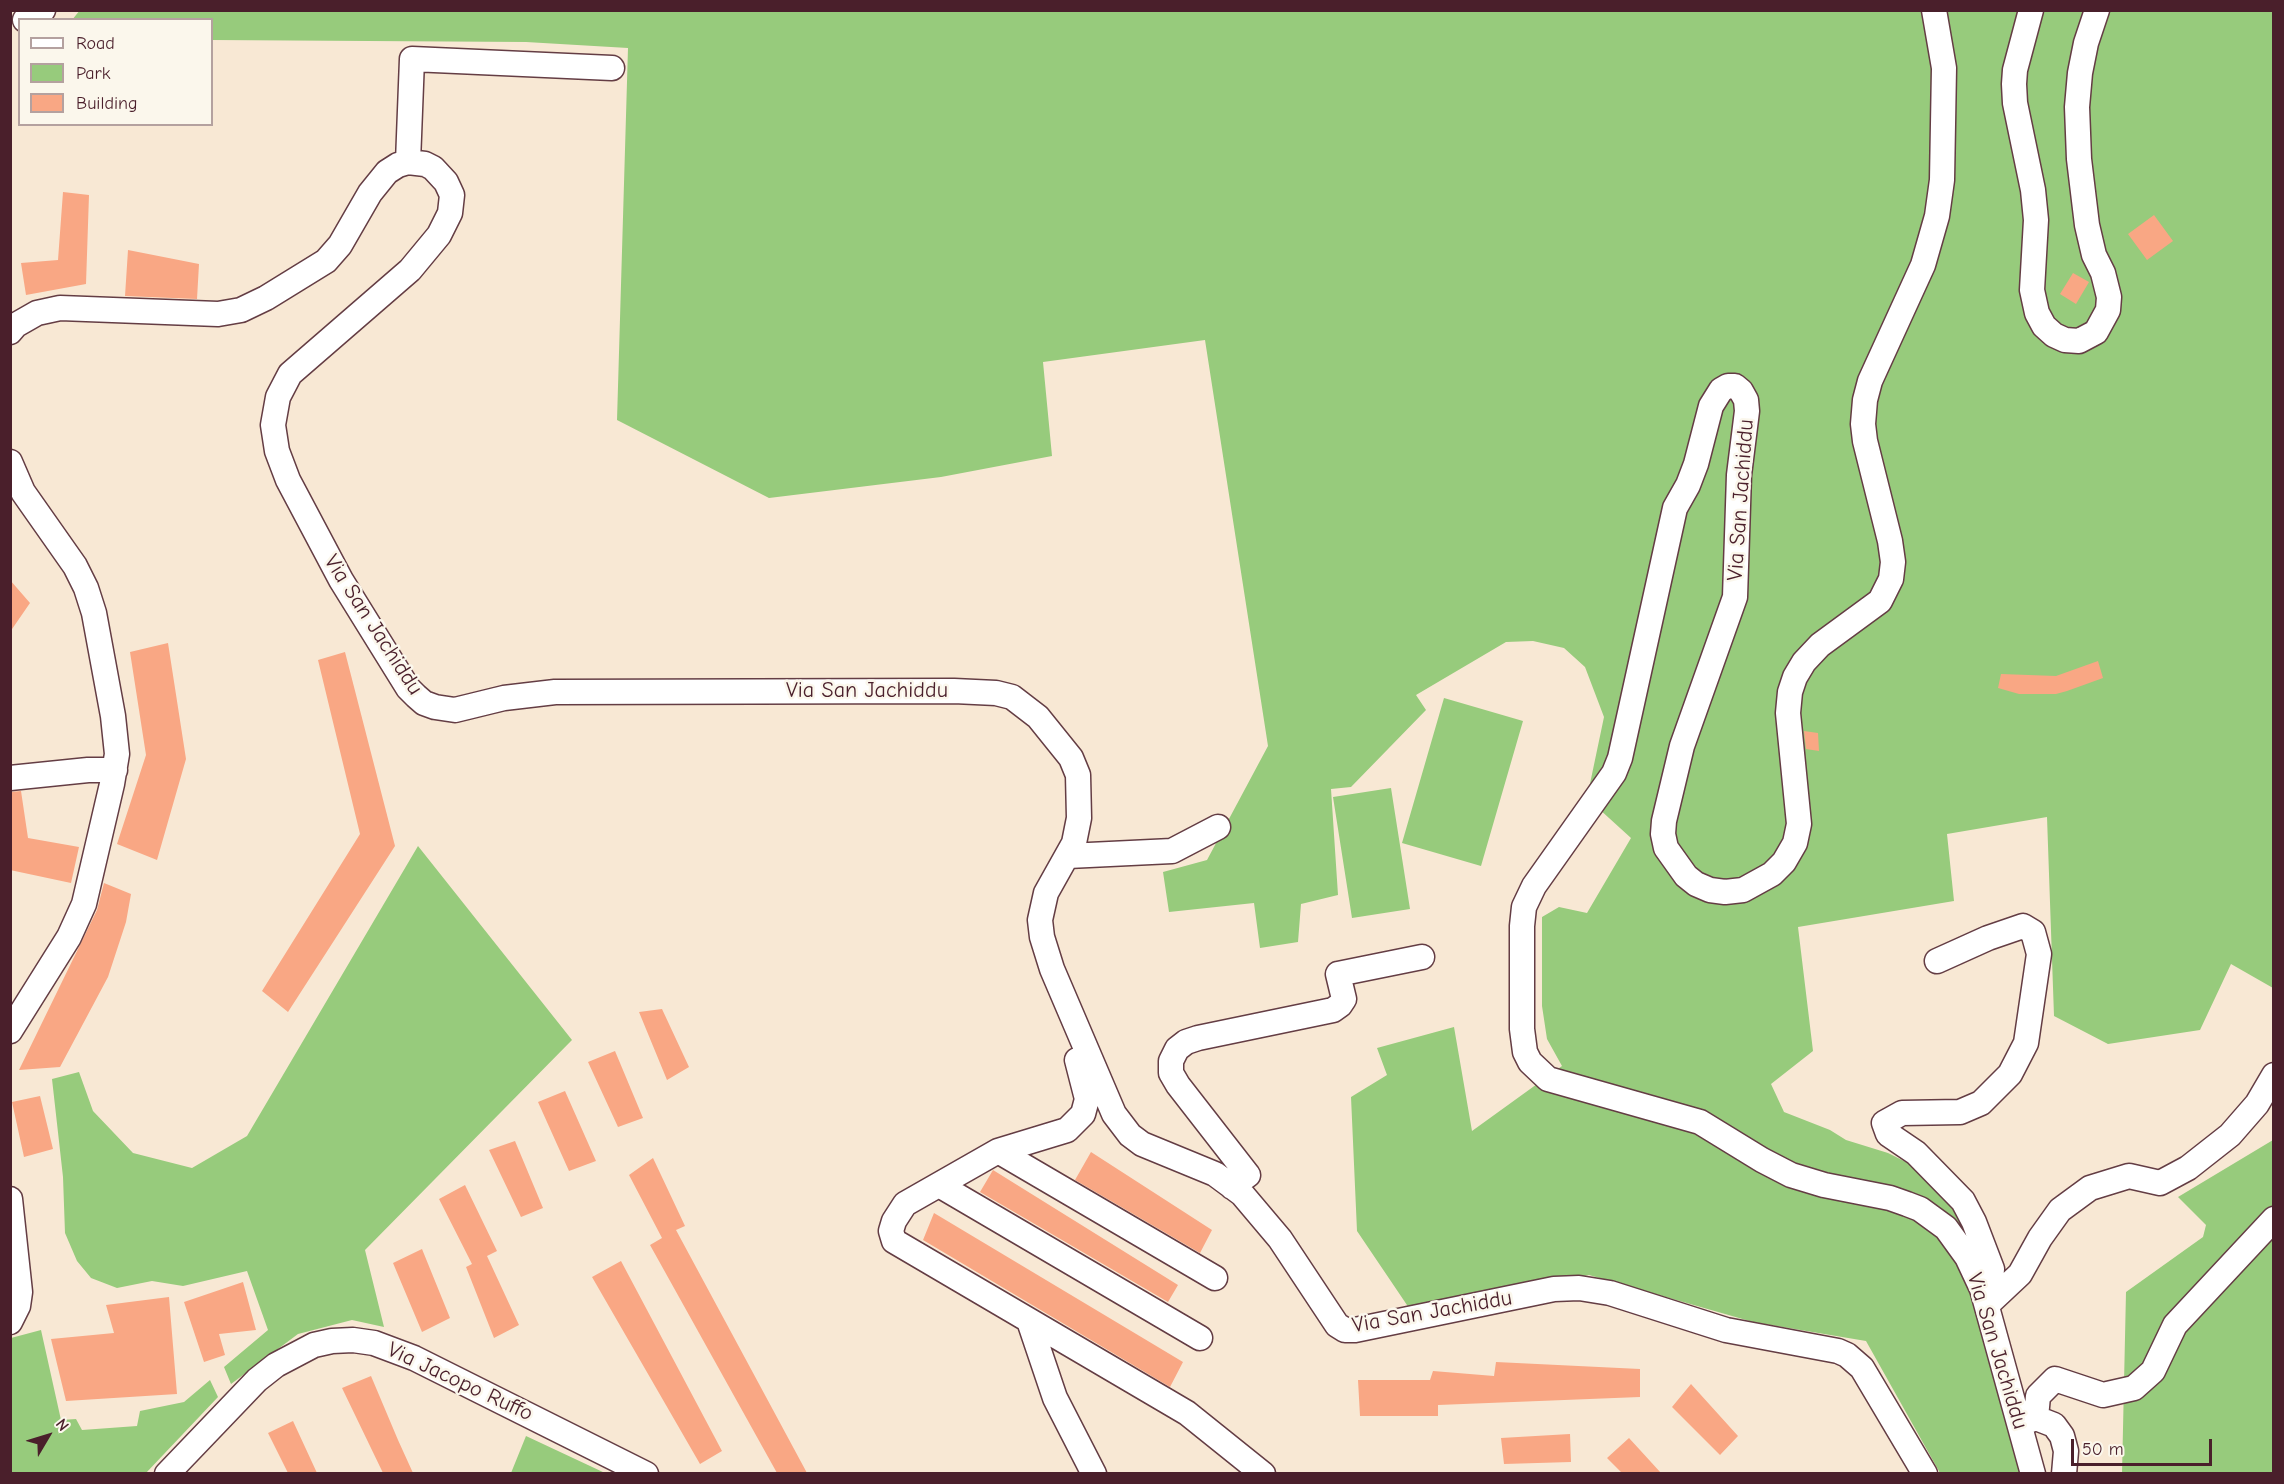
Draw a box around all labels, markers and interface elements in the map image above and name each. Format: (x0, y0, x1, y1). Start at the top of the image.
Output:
legend (18, 18, 213, 126)
text: Road (76, 33, 115, 54)
text: Park (76, 63, 110, 84)
text: Building (76, 93, 138, 114)
street label: Via San Jachiddu (1722, 418, 1760, 582)
street label: Via San Jachiddu (318, 550, 428, 700)
street label: Via San Jachiddu (786, 678, 948, 704)
street label: Via San Jachiddu (1961, 1270, 2033, 1432)
street label: Via San Jachiddu (1350, 1285, 1514, 1339)
street label: Via Jacopo Ruffo (383, 1337, 537, 1427)
north arrow (18, 1406, 78, 1466)
text: N (52, 1415, 72, 1435)
scale bar (2074, 1427, 2215, 1465)
text: 50 m (2082, 1439, 2124, 1460)

